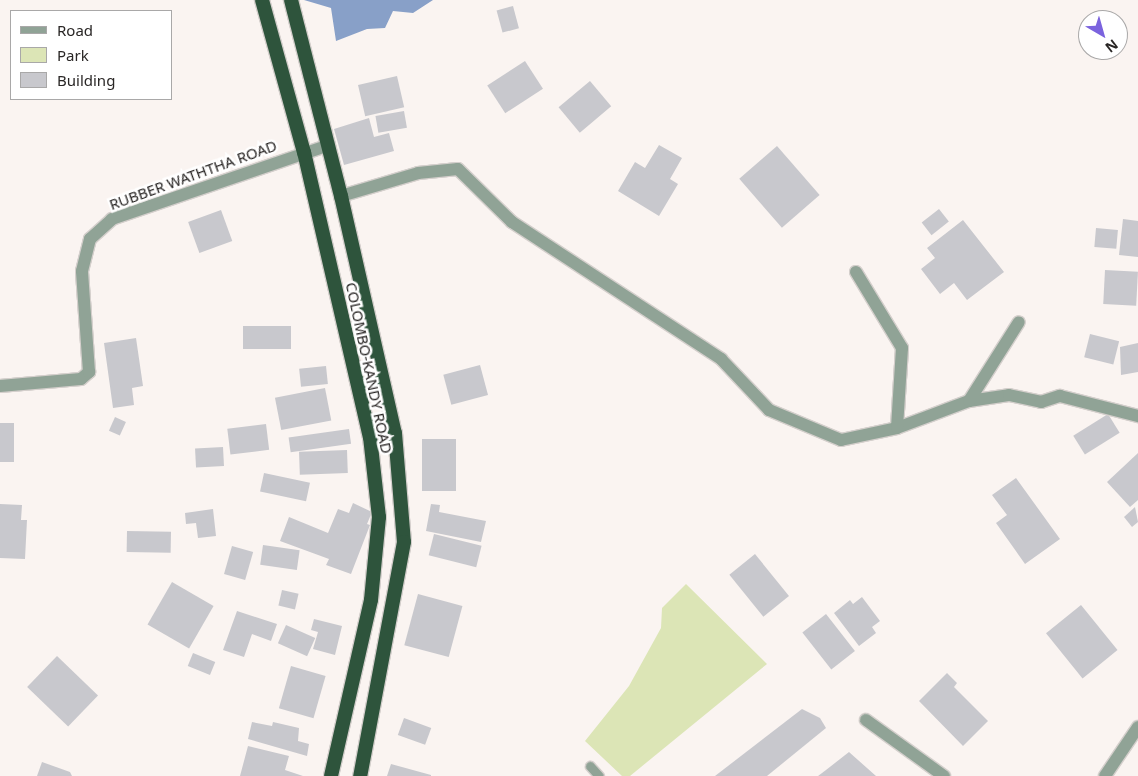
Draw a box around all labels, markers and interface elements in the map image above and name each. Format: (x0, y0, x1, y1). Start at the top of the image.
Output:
legend (10, 10, 172, 100)
north arrow (1078, 10, 1128, 60)
text: Road (57, 20, 93, 40)
text: N (1102, 35, 1122, 57)
text: Park (57, 45, 89, 65)
text: Building (57, 70, 115, 90)
street label: RUBBER WATHTHA ROAD (107, 136, 279, 214)
street label: COLOMBO-KANDY ROAD (342, 281, 396, 455)

